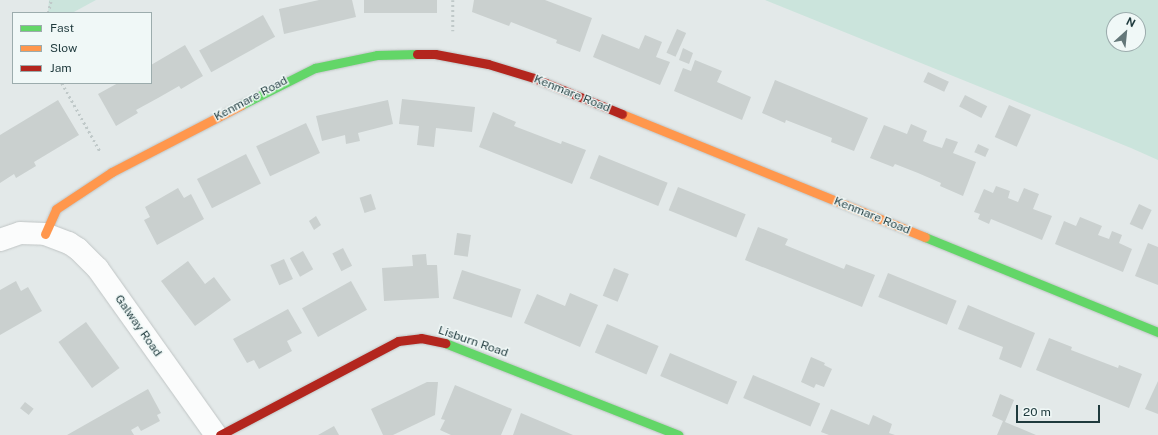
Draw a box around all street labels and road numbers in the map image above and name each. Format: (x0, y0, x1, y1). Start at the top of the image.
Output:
street label: Kenmare Road (532, 72, 612, 116)
street label: Kenmare Road (212, 74, 290, 124)
street label: Kenmare Road (832, 194, 912, 238)
street label: Galway Road (111, 292, 165, 360)
street label: Lisburn Road (436, 323, 510, 361)

